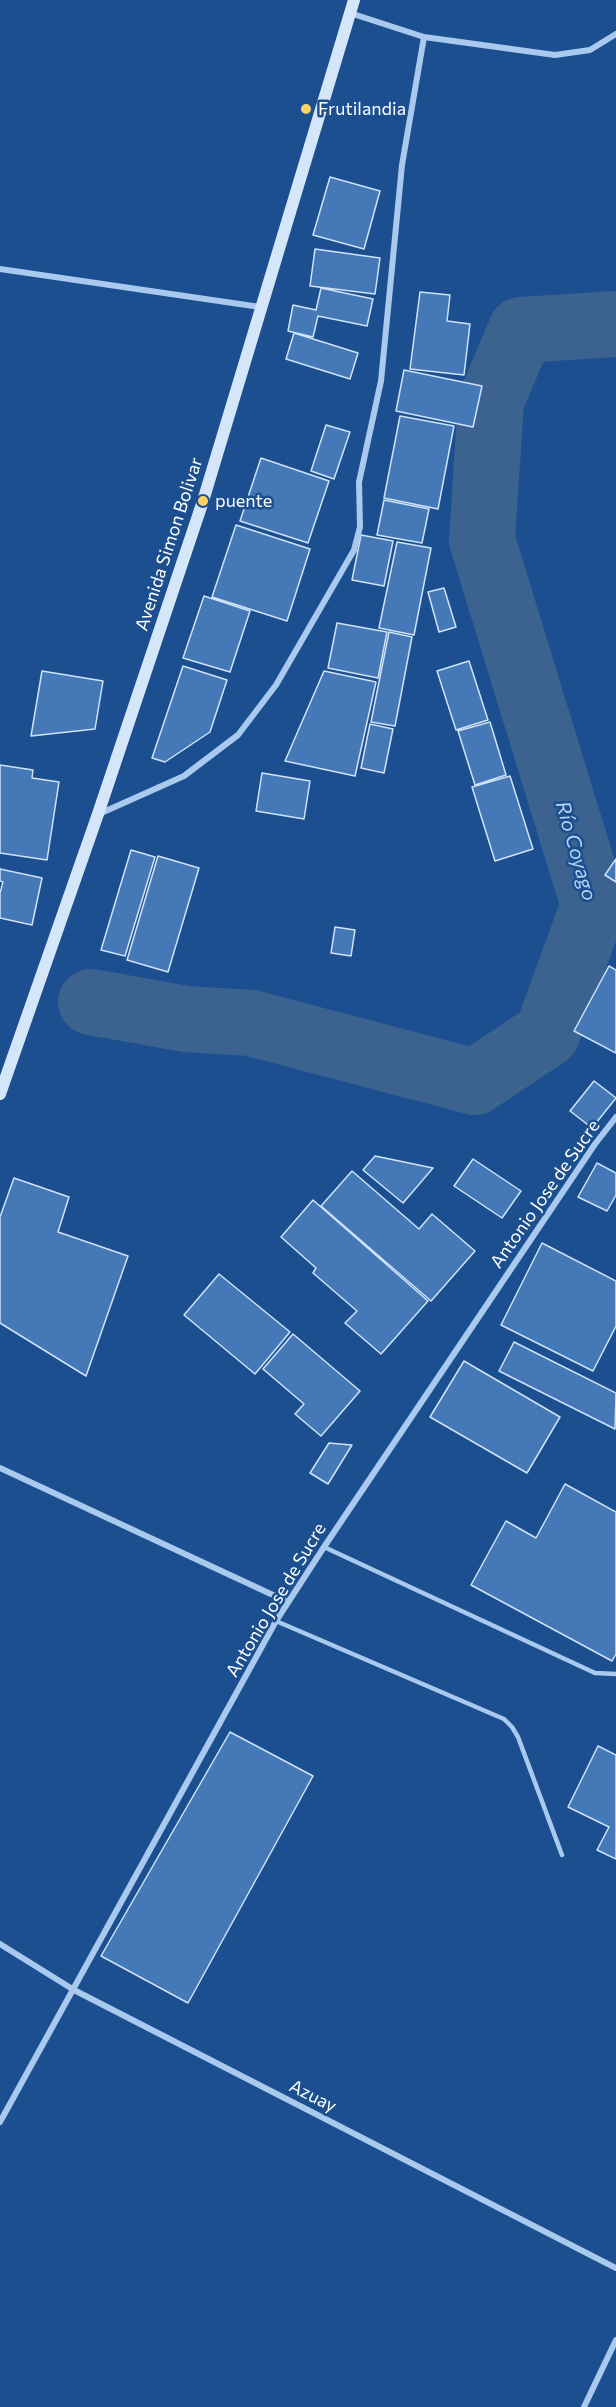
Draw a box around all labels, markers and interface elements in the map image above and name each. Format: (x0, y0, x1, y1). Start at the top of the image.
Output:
place label: Frutilandia (318, 98, 406, 120)
marker: Frutilandia (299, 102, 313, 116)
street label: Avenida Simon Bolivar (131, 455, 207, 633)
place label: puente (215, 490, 272, 512)
marker: puente (196, 494, 210, 508)
water label: Río Coyago (550, 798, 602, 904)
street label: Antonio Jose de Sucre (486, 1116, 604, 1272)
street label: Antonio Jose de Sucre (221, 1519, 331, 1681)
street label: Azuay (286, 2075, 340, 2117)

